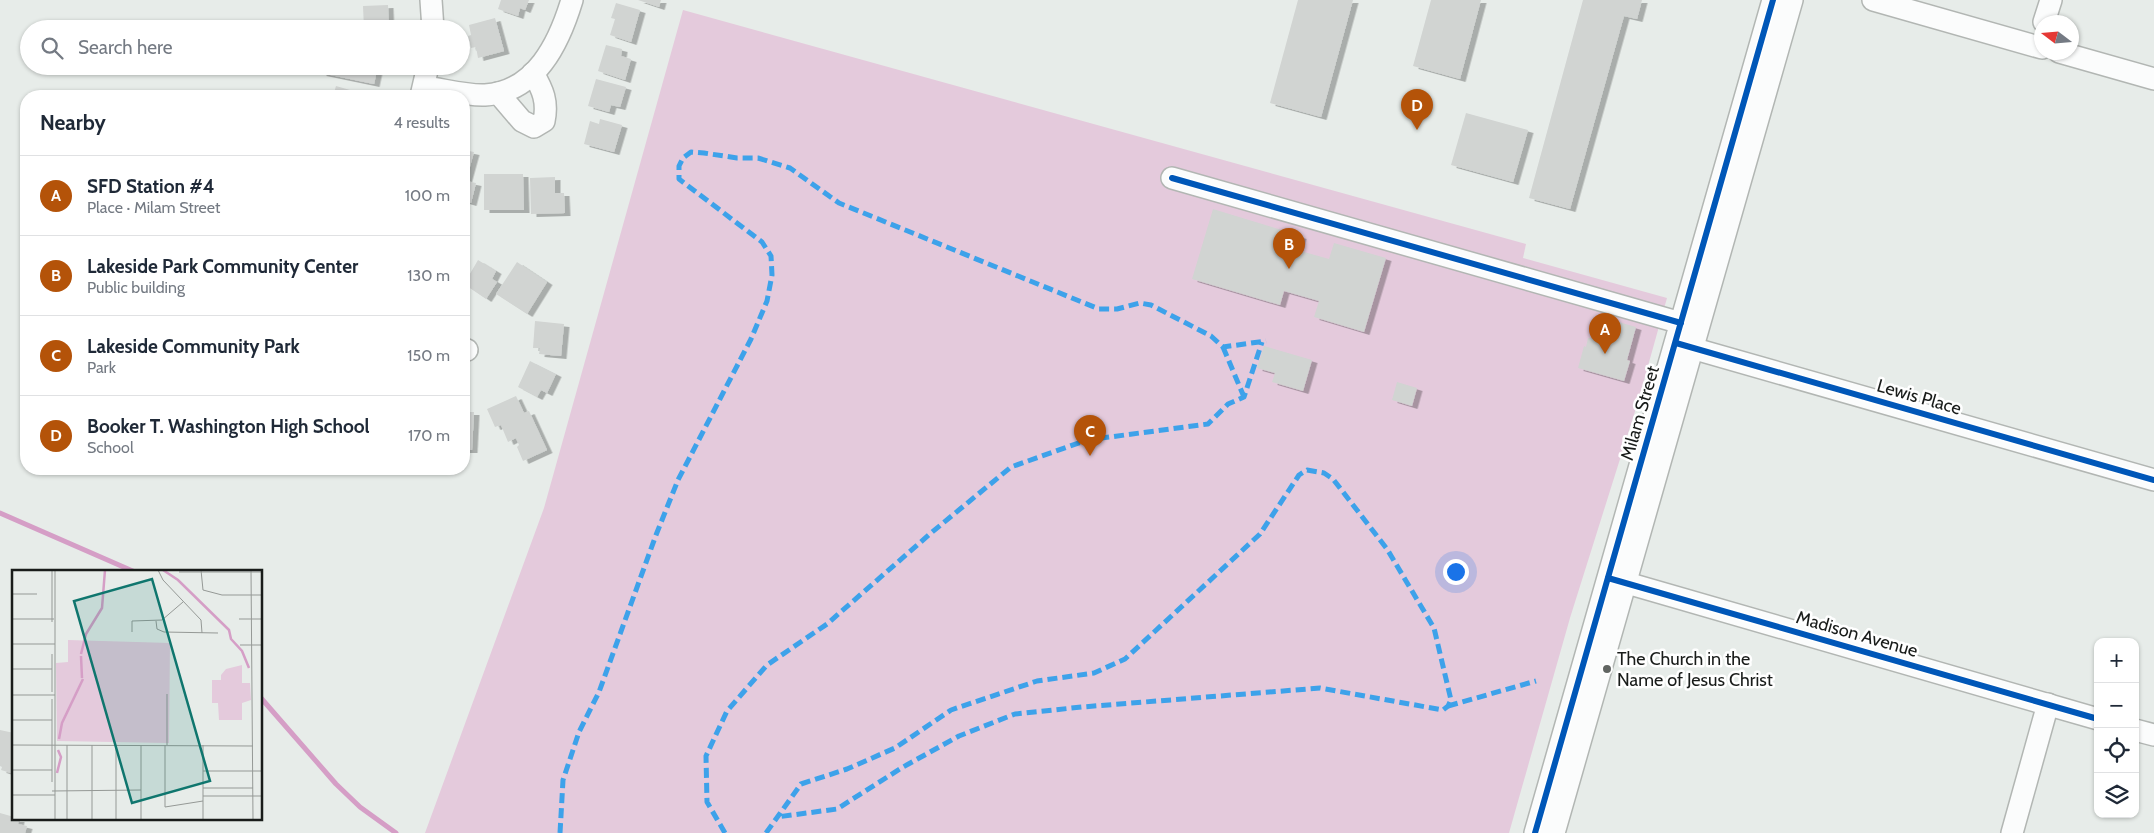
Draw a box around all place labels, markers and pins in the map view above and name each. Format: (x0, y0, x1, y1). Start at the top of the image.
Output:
pin: D (1401, 89, 1433, 130)
pin: B (1273, 228, 1305, 269)
pin: A (1589, 313, 1621, 354)
pin: C (1074, 415, 1106, 456)
place label: The Church in the Name of Jesus Christ (1617, 648, 1773, 691)
marker: The Church in the Name of Jesus Christ (1601, 663, 1613, 675)

